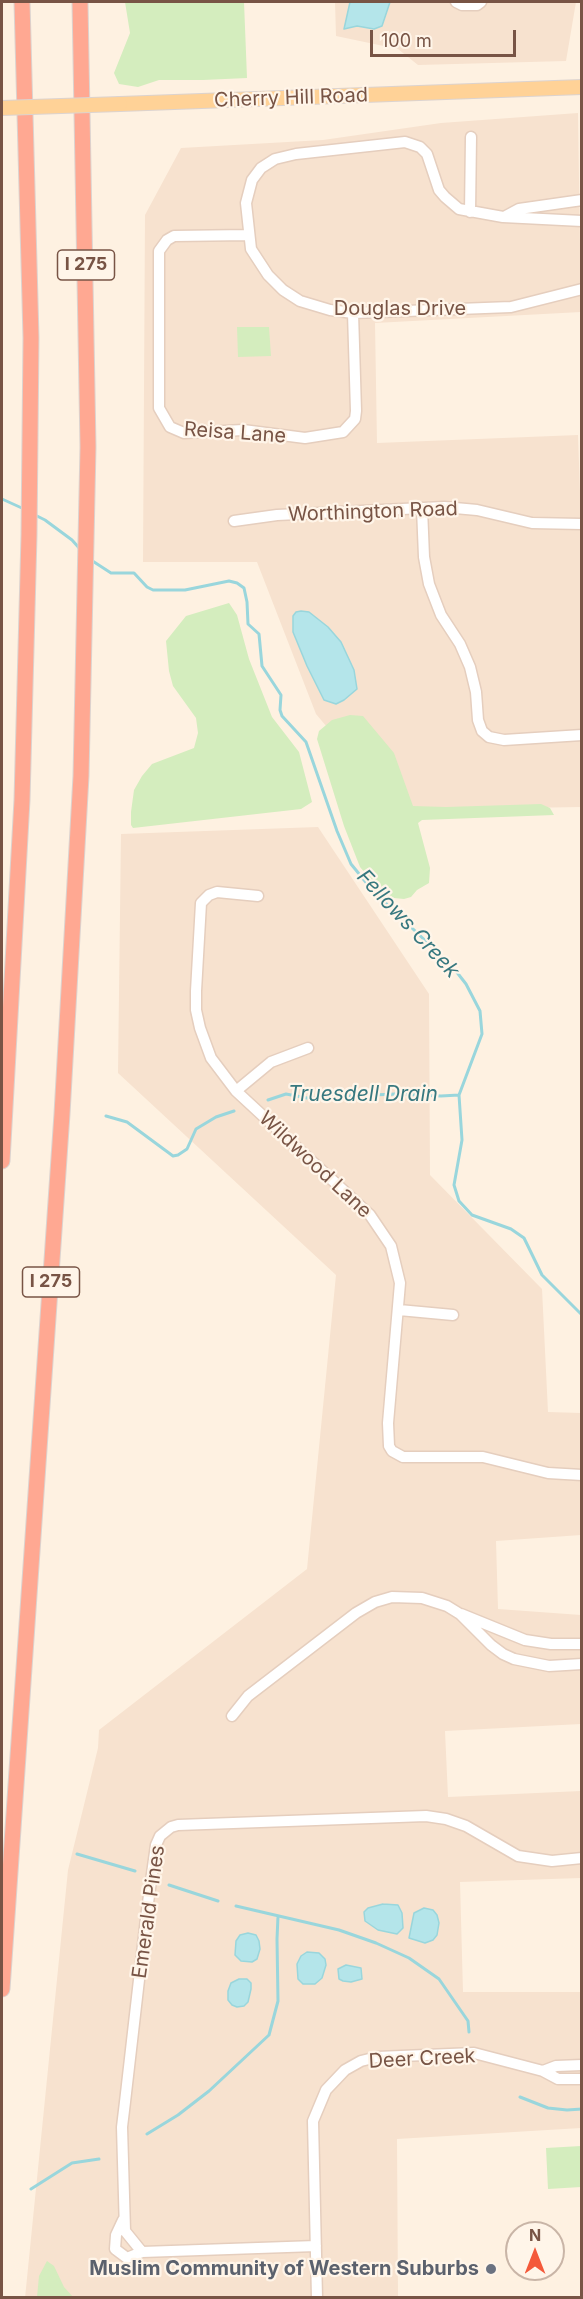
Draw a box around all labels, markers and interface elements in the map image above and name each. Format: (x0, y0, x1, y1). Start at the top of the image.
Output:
scale bar (373, 18, 518, 56)
text: 100 m (381, 30, 432, 51)
street label: Cherry Hill Road (214, 83, 368, 113)
road number: I 275 (58, 250, 115, 280)
street label: Douglas Drive (334, 297, 466, 321)
street label: Reisa Lane (183, 417, 287, 449)
street label: Worthington Road (288, 497, 458, 527)
water label: Fellows Creek (351, 865, 465, 983)
water label: Truesdell Drain (288, 1082, 438, 1108)
street label: Wildwood Lane (254, 1107, 376, 1223)
road number: I 275 (22, 1267, 80, 1297)
street label: Emerald Pines (128, 1844, 170, 1980)
street label: Deer Creek (368, 2044, 476, 2074)
north arrow (505, 2221, 565, 2281)
text: N (529, 2225, 541, 2245)
place label: Muslim Community of Western Suburbs (89, 2257, 479, 2281)
marker: Muslim Community of Western Suburbs (484, 2262, 498, 2276)

